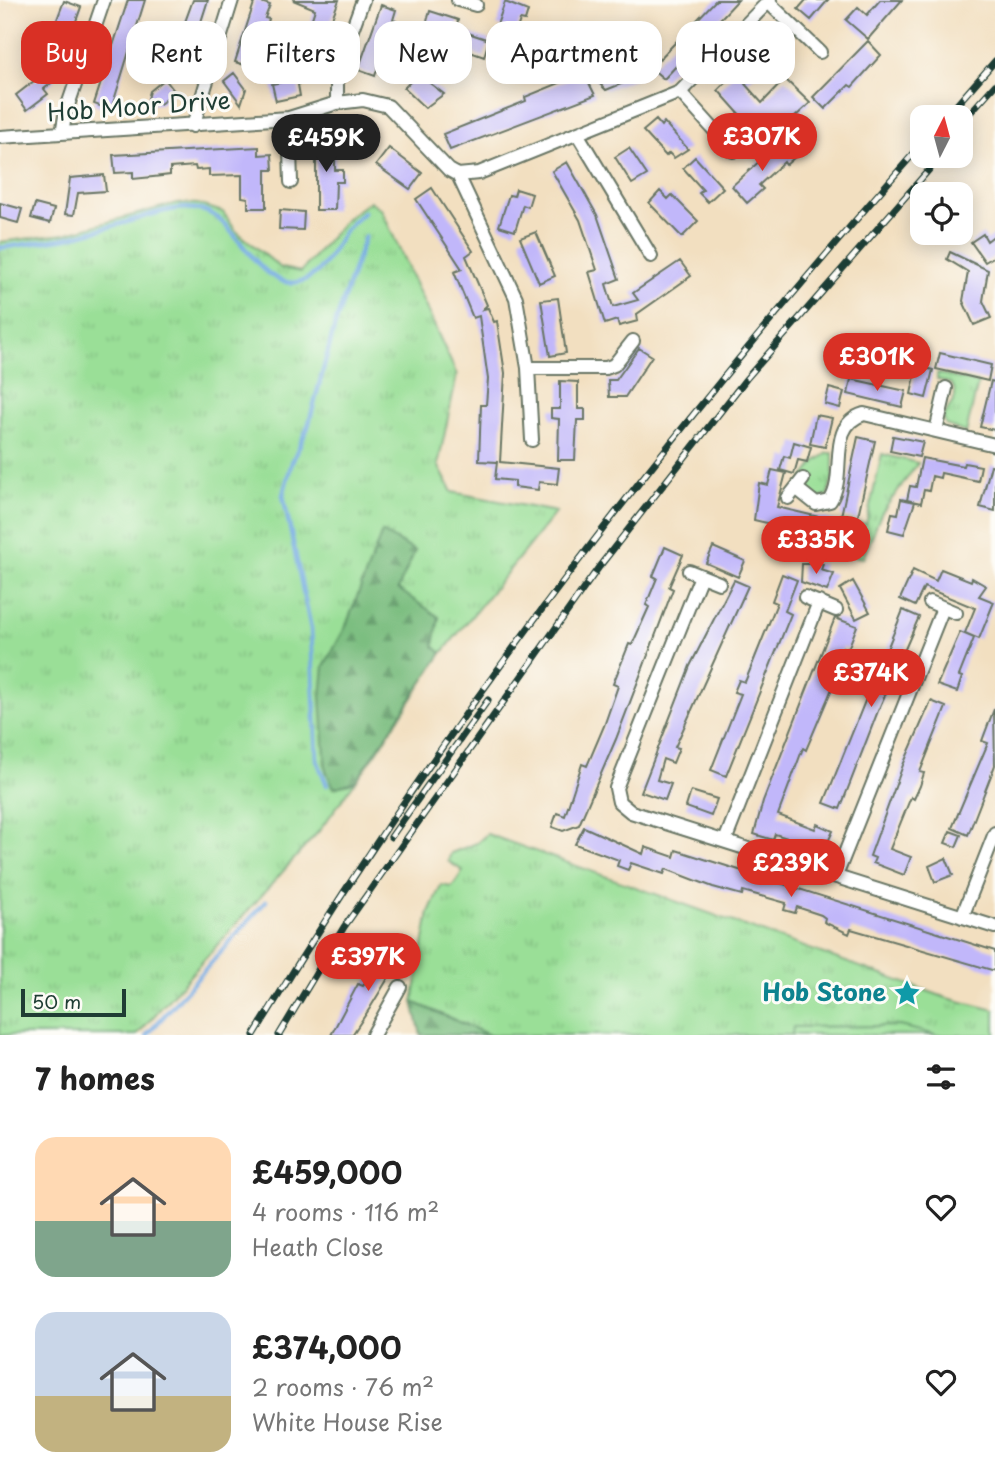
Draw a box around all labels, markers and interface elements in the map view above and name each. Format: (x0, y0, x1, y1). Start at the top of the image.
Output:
chip: Buy (21, 21, 112, 84)
chip: Rent (126, 21, 227, 84)
chip: Filters (241, 21, 360, 84)
chip: New (374, 21, 472, 84)
chip: Apartment (486, 21, 662, 84)
chip: House (676, 21, 795, 84)
street label: Hob Moor Drive (46, 81, 232, 129)
north arrow (910, 105, 973, 168)
map controls (910, 105, 973, 245)
pin: £459K (277, 114, 375, 174)
pin: £307K (713, 114, 811, 173)
text: £307K (723, 118, 801, 153)
text: £459K (287, 119, 365, 154)
button: locate (910, 182, 973, 245)
pin: £301K (828, 334, 926, 393)
text: £301K (839, 338, 915, 373)
pin: £335K (767, 516, 865, 576)
text: £335K (777, 521, 855, 556)
pin: £374K (822, 650, 920, 709)
text: £374K (833, 654, 909, 689)
pin: £239K (742, 839, 840, 899)
text: £239K (753, 844, 829, 879)
pin: £397K (319, 934, 417, 993)
text: £397K (331, 938, 405, 973)
place label: Hob Stone (763, 973, 886, 1009)
place icon: Hob Stone (892, 978, 922, 1008)
scale bar (21, 986, 126, 1018)
text: 50 m (32, 987, 81, 1015)
text: 7 homes (35, 1055, 155, 1100)
icon: filters (922, 1058, 960, 1096)
text: £459,000 (252, 1149, 402, 1194)
icon: home (91, 1165, 175, 1249)
icon: heart (922, 1188, 960, 1226)
text: 4 rooms · 116 m² (252, 1194, 439, 1229)
text: Heath Close (252, 1229, 384, 1264)
text: £374,000 (252, 1324, 402, 1369)
icon: home (91, 1340, 175, 1424)
icon: heart (922, 1363, 960, 1401)
text: 2 rooms · 76 m² (252, 1369, 434, 1404)
text: White House Rise (252, 1404, 443, 1439)

